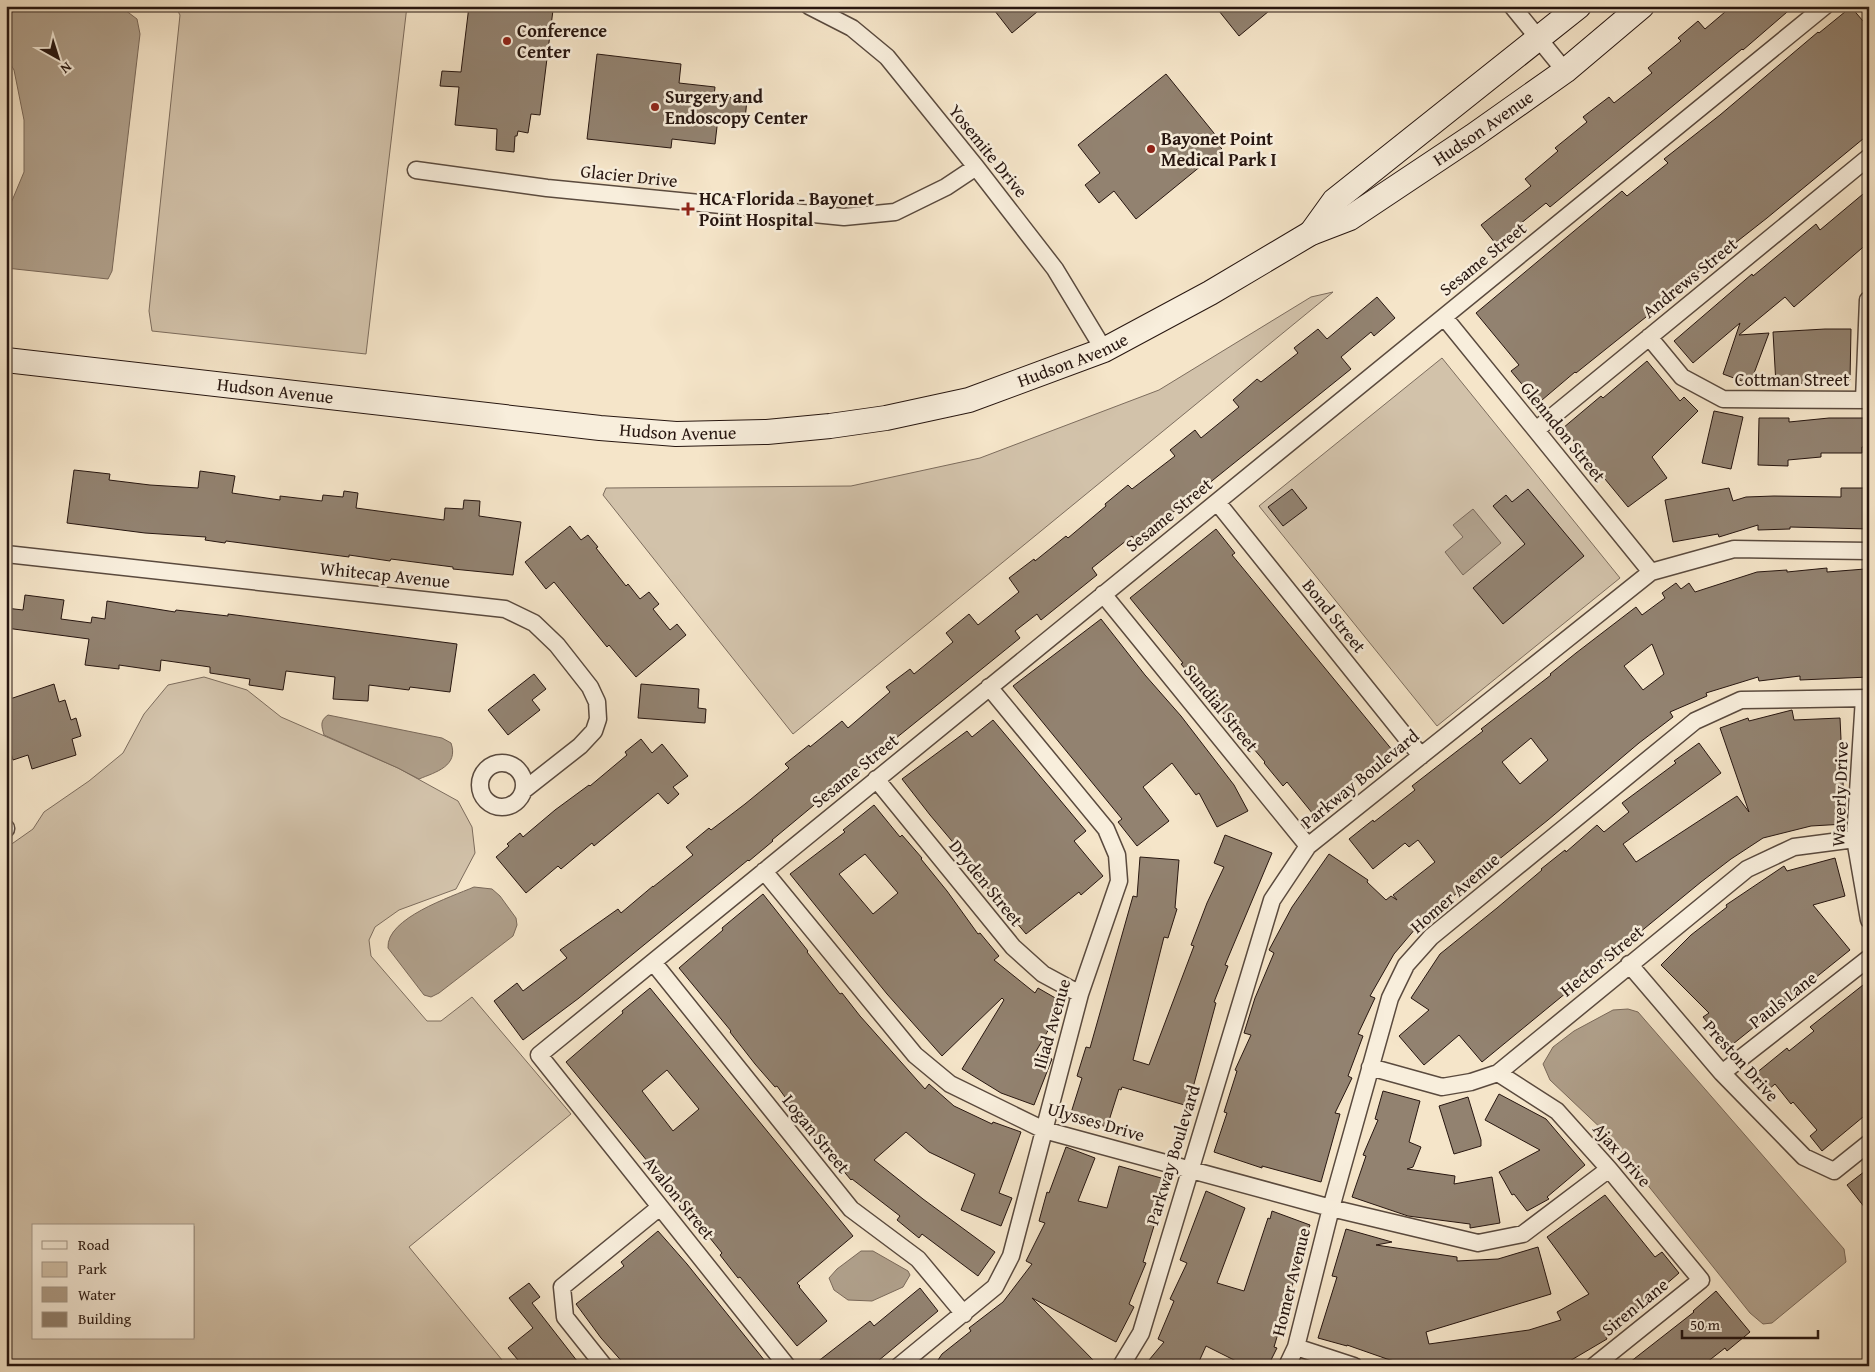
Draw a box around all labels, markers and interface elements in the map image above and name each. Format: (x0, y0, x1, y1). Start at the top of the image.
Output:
place label: Conference Center (517, 17, 607, 65)
north arrow (32, 32, 82, 82)
marker: Conference Center (501, 35, 513, 47)
text: N (56, 57, 76, 79)
place label: Surgery and Endoscopy Center (665, 83, 809, 131)
street label: Hudson Avenue (1427, 83, 1539, 172)
street label: Yosemite Drive (942, 98, 1035, 203)
marker: Surgery and Endoscopy Center (649, 101, 661, 113)
place label: Bayonet Point Medical Park I (1161, 125, 1277, 173)
marker: Bayonet Point Medical Park I (1145, 143, 1157, 155)
street label: Glacier Drive (579, 157, 679, 194)
place label: HCA Florida - Bayonet Point Hospital (699, 185, 874, 233)
marker: HCA Florida - Bayonet Point Hospital (681, 202, 695, 216)
street label: Sesame Street (1433, 215, 1533, 302)
street label: Andrews Street (1636, 230, 1744, 324)
street label: Hudson Avenue (1013, 326, 1133, 394)
street label: Cottman Street (1735, 366, 1850, 393)
street label: Hudson Avenue (216, 370, 335, 410)
street label: Glenndon Street (1514, 375, 1613, 488)
street label: Hudson Avenue (618, 416, 737, 447)
street label: Sesame Street (1119, 471, 1219, 558)
street label: Whitecap Avenue (319, 554, 451, 595)
street label: Bond Street (1296, 573, 1373, 659)
street label: Sundial Street (1177, 658, 1266, 758)
street label: Parkway Boulevard (1295, 722, 1425, 835)
street label: Sesame Street (805, 727, 905, 814)
street label: Waverly Drive (1824, 741, 1855, 847)
street label: Dryden Street (943, 833, 1030, 932)
street label: Homer Avenue (1404, 846, 1505, 939)
street label: Hector Street (1554, 918, 1650, 1003)
street label: Pauls Lane (1743, 964, 1822, 1035)
street label: Iliad Avenue (1026, 975, 1077, 1072)
street label: Preston Drive (1697, 1014, 1786, 1108)
street label: Parkway Boulevard (1138, 1081, 1207, 1228)
street label: Logan Street (776, 1088, 857, 1180)
street label: Ulysses Drive (1044, 1095, 1148, 1148)
street label: Ajax Drive (1587, 1116, 1658, 1193)
street label: Avalon Street (637, 1150, 722, 1246)
legend (32, 1224, 195, 1340)
street label: Homer Avenue (1264, 1225, 1317, 1339)
text: Road (78, 1234, 109, 1255)
text: Park (78, 1258, 107, 1279)
street label: Siren Lane (1595, 1271, 1674, 1342)
text: Water (78, 1284, 116, 1305)
scale bar (1682, 1307, 1819, 1339)
text: Building (78, 1308, 132, 1329)
text: 50 m (1690, 1314, 1721, 1335)

